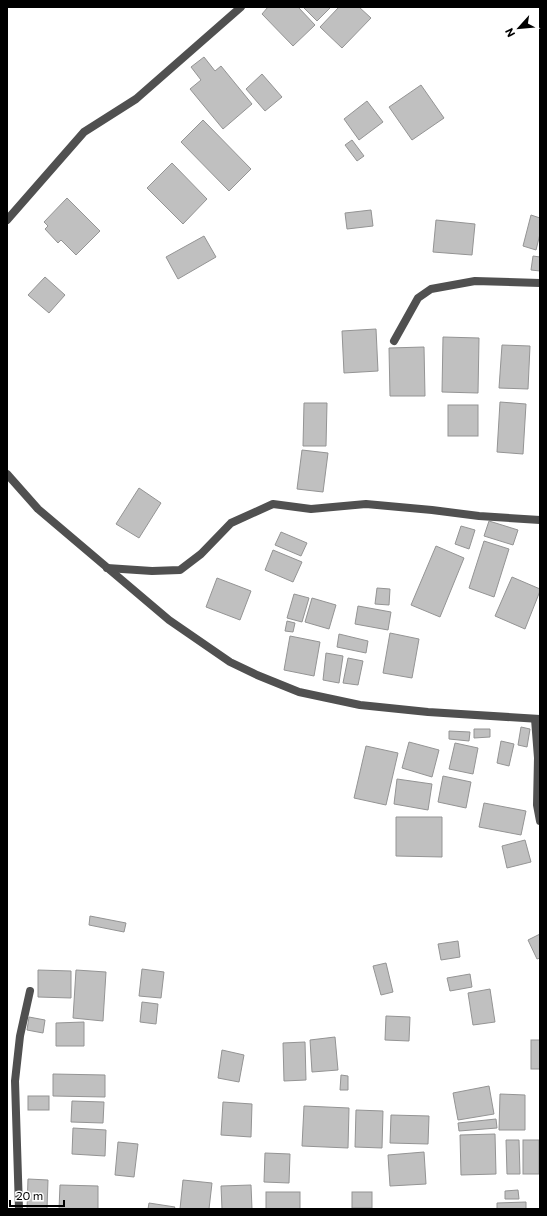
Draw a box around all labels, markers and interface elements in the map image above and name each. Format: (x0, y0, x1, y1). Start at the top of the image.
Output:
north arrow (499, 8, 539, 48)
text: N (502, 26, 517, 39)
scale bar (10, 1182, 64, 1208)
text: 20 m (16, 1188, 43, 1202)

